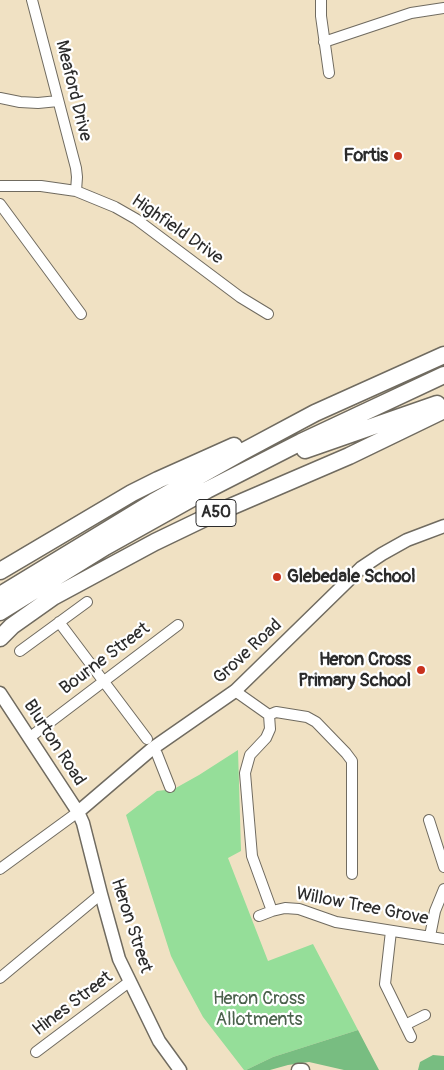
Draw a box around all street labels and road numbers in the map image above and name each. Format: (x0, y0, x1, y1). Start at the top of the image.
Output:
street label: Meaford Drive (50, 38, 96, 144)
street label: Highfield Drive (127, 190, 227, 270)
road number: A50 (196, 499, 236, 526)
street label: Grove Road (209, 615, 287, 689)
street label: Bourne Street (56, 618, 154, 700)
street label: Blurton Road (18, 696, 90, 790)
street label: Heron Street (106, 876, 156, 976)
street label: Willow Tree Grove (294, 884, 430, 930)
street label: Hines Street (29, 967, 117, 1041)

